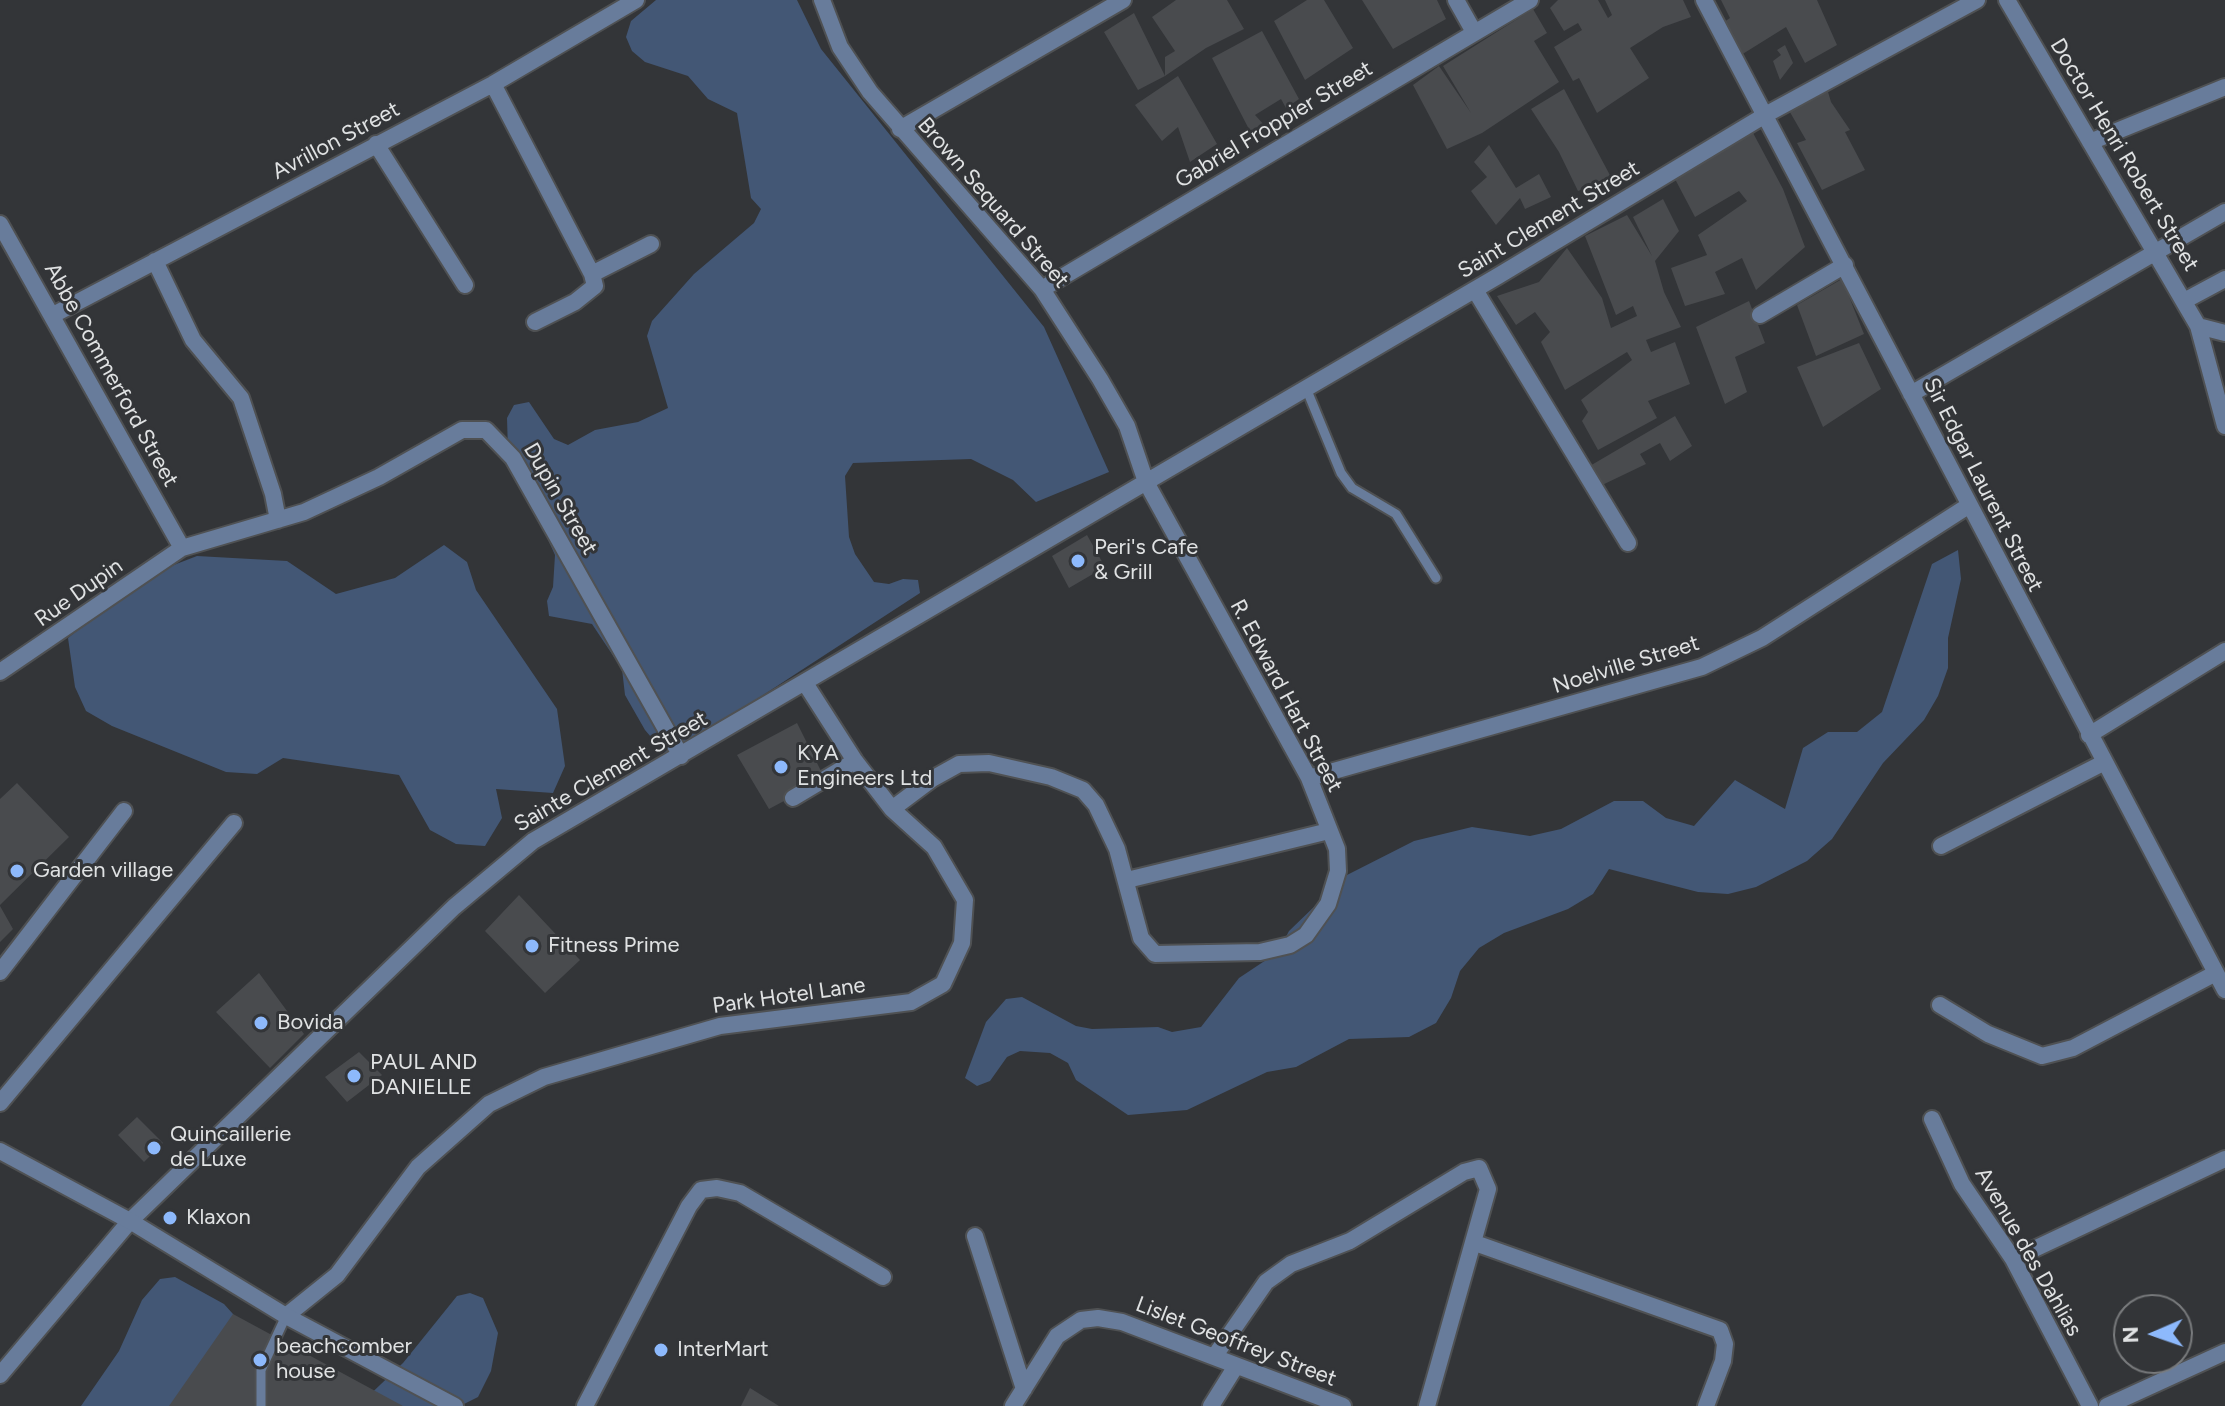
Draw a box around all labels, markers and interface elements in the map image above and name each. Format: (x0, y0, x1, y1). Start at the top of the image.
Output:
street label: Doctor Henri Robert Street (2044, 34, 2204, 276)
street label: Gabriel Froppier Street (1171, 56, 1377, 194)
street label: Avrillon Street (268, 96, 404, 186)
street label: Brown Sequard Street (912, 112, 1074, 294)
street label: Saint Clement Street (1454, 155, 1644, 285)
street label: Abbe Commerford Street (38, 258, 184, 492)
street label: Sir Edgar Laurent Street (1918, 374, 2048, 596)
street label: Dupin Street (517, 438, 603, 560)
place label: Peri's Cafe & Grill (1094, 535, 1198, 586)
marker: Peri's Cafe & Grill (1069, 552, 1087, 570)
street label: Rue Dupin (30, 553, 128, 633)
street label: R. Edward Hart Street (1224, 595, 1348, 797)
street label: Noelville Street (1550, 630, 1702, 700)
street label: Sainte Clement Street (510, 706, 712, 838)
place label: KYA Engineers Ltd (797, 741, 932, 792)
marker: KYA Engineers Ltd (772, 758, 790, 776)
place label: Garden village (33, 858, 173, 884)
marker: Garden village (8, 862, 26, 880)
place label: Fitness Prime (548, 933, 680, 959)
marker: Fitness Prime (523, 937, 541, 955)
street label: Park Hotel Lane (711, 972, 867, 1020)
place label: Bovida (277, 1010, 344, 1036)
marker: Bovida (252, 1014, 270, 1032)
place label: PAUL AND DANIELLE (370, 1050, 477, 1102)
marker: PAUL AND DANIELLE (345, 1067, 363, 1085)
place label: Quincaillerie de Luxe (170, 1122, 291, 1174)
marker: Quincaillerie de Luxe (145, 1139, 163, 1157)
street label: Avenue des Dahlias (1969, 1163, 2087, 1341)
place label: Klaxon (186, 1205, 251, 1231)
marker: Klaxon (161, 1209, 179, 1227)
street label: Lislet Geoffrey Street (1132, 1292, 1340, 1392)
north arrow (2113, 1294, 2193, 1374)
text: N (2117, 1326, 2144, 1344)
place label: beachcomber house (276, 1334, 412, 1386)
place label: InterMart (677, 1337, 769, 1363)
marker: InterMart (652, 1341, 670, 1359)
marker: beachcomber house (251, 1351, 269, 1369)

